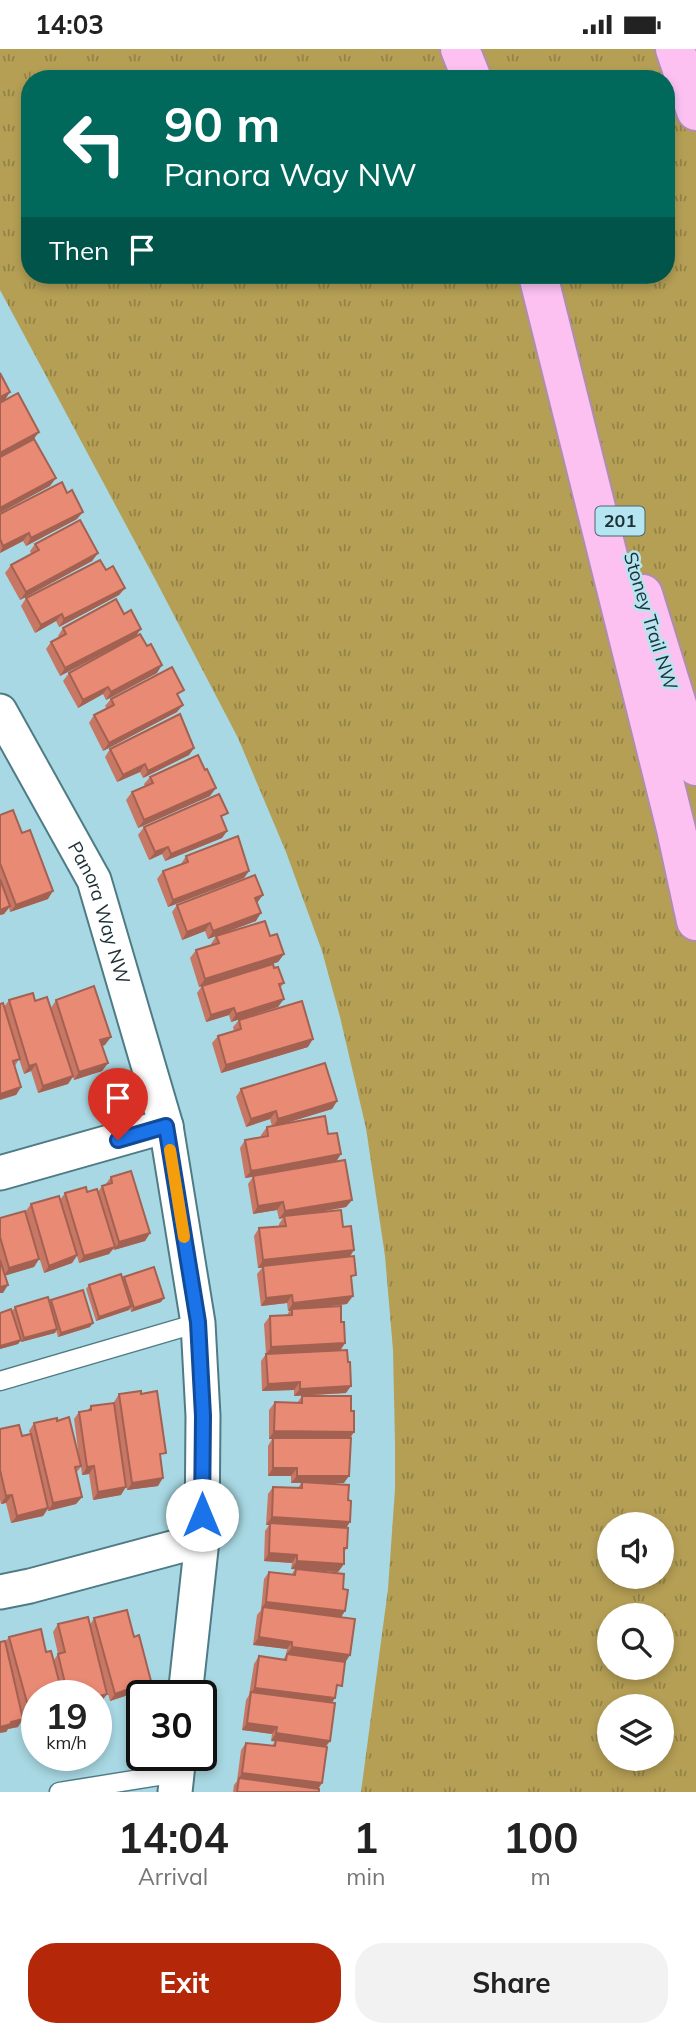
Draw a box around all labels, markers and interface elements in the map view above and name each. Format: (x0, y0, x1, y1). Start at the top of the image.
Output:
text: 14:03 (35, 8, 104, 41)
text: 90 m (164, 93, 280, 154)
icon: left (49, 98, 140, 189)
text: Panora Way NW (164, 154, 417, 194)
icon: arrive (123, 231, 161, 269)
text: Then (49, 234, 109, 267)
road number: 201 (596, 507, 644, 535)
street label: Stoney Trail NW (619, 549, 683, 693)
street label: Panora Way NW (63, 837, 136, 987)
pin (88, 1068, 148, 1140)
icon: arrive (99, 1079, 137, 1117)
position arrow (165, 1478, 239, 1552)
map controls (597, 1512, 674, 1771)
button: sound (597, 1512, 674, 1589)
button: search (597, 1603, 674, 1680)
speed limit sign: 30 (126, 1680, 217, 1771)
text: 19 (45, 1694, 88, 1738)
button: layers (597, 1694, 674, 1771)
text: km/h (46, 1731, 87, 1754)
text: 14:04 (118, 1811, 229, 1864)
text: 1 (353, 1811, 378, 1864)
text: 100 (503, 1811, 578, 1864)
text: Arrival (138, 1862, 208, 1891)
text: min (346, 1862, 385, 1891)
text: m (531, 1862, 551, 1891)
button: Exit (28, 1943, 341, 2023)
button: Share (355, 1943, 668, 2023)

